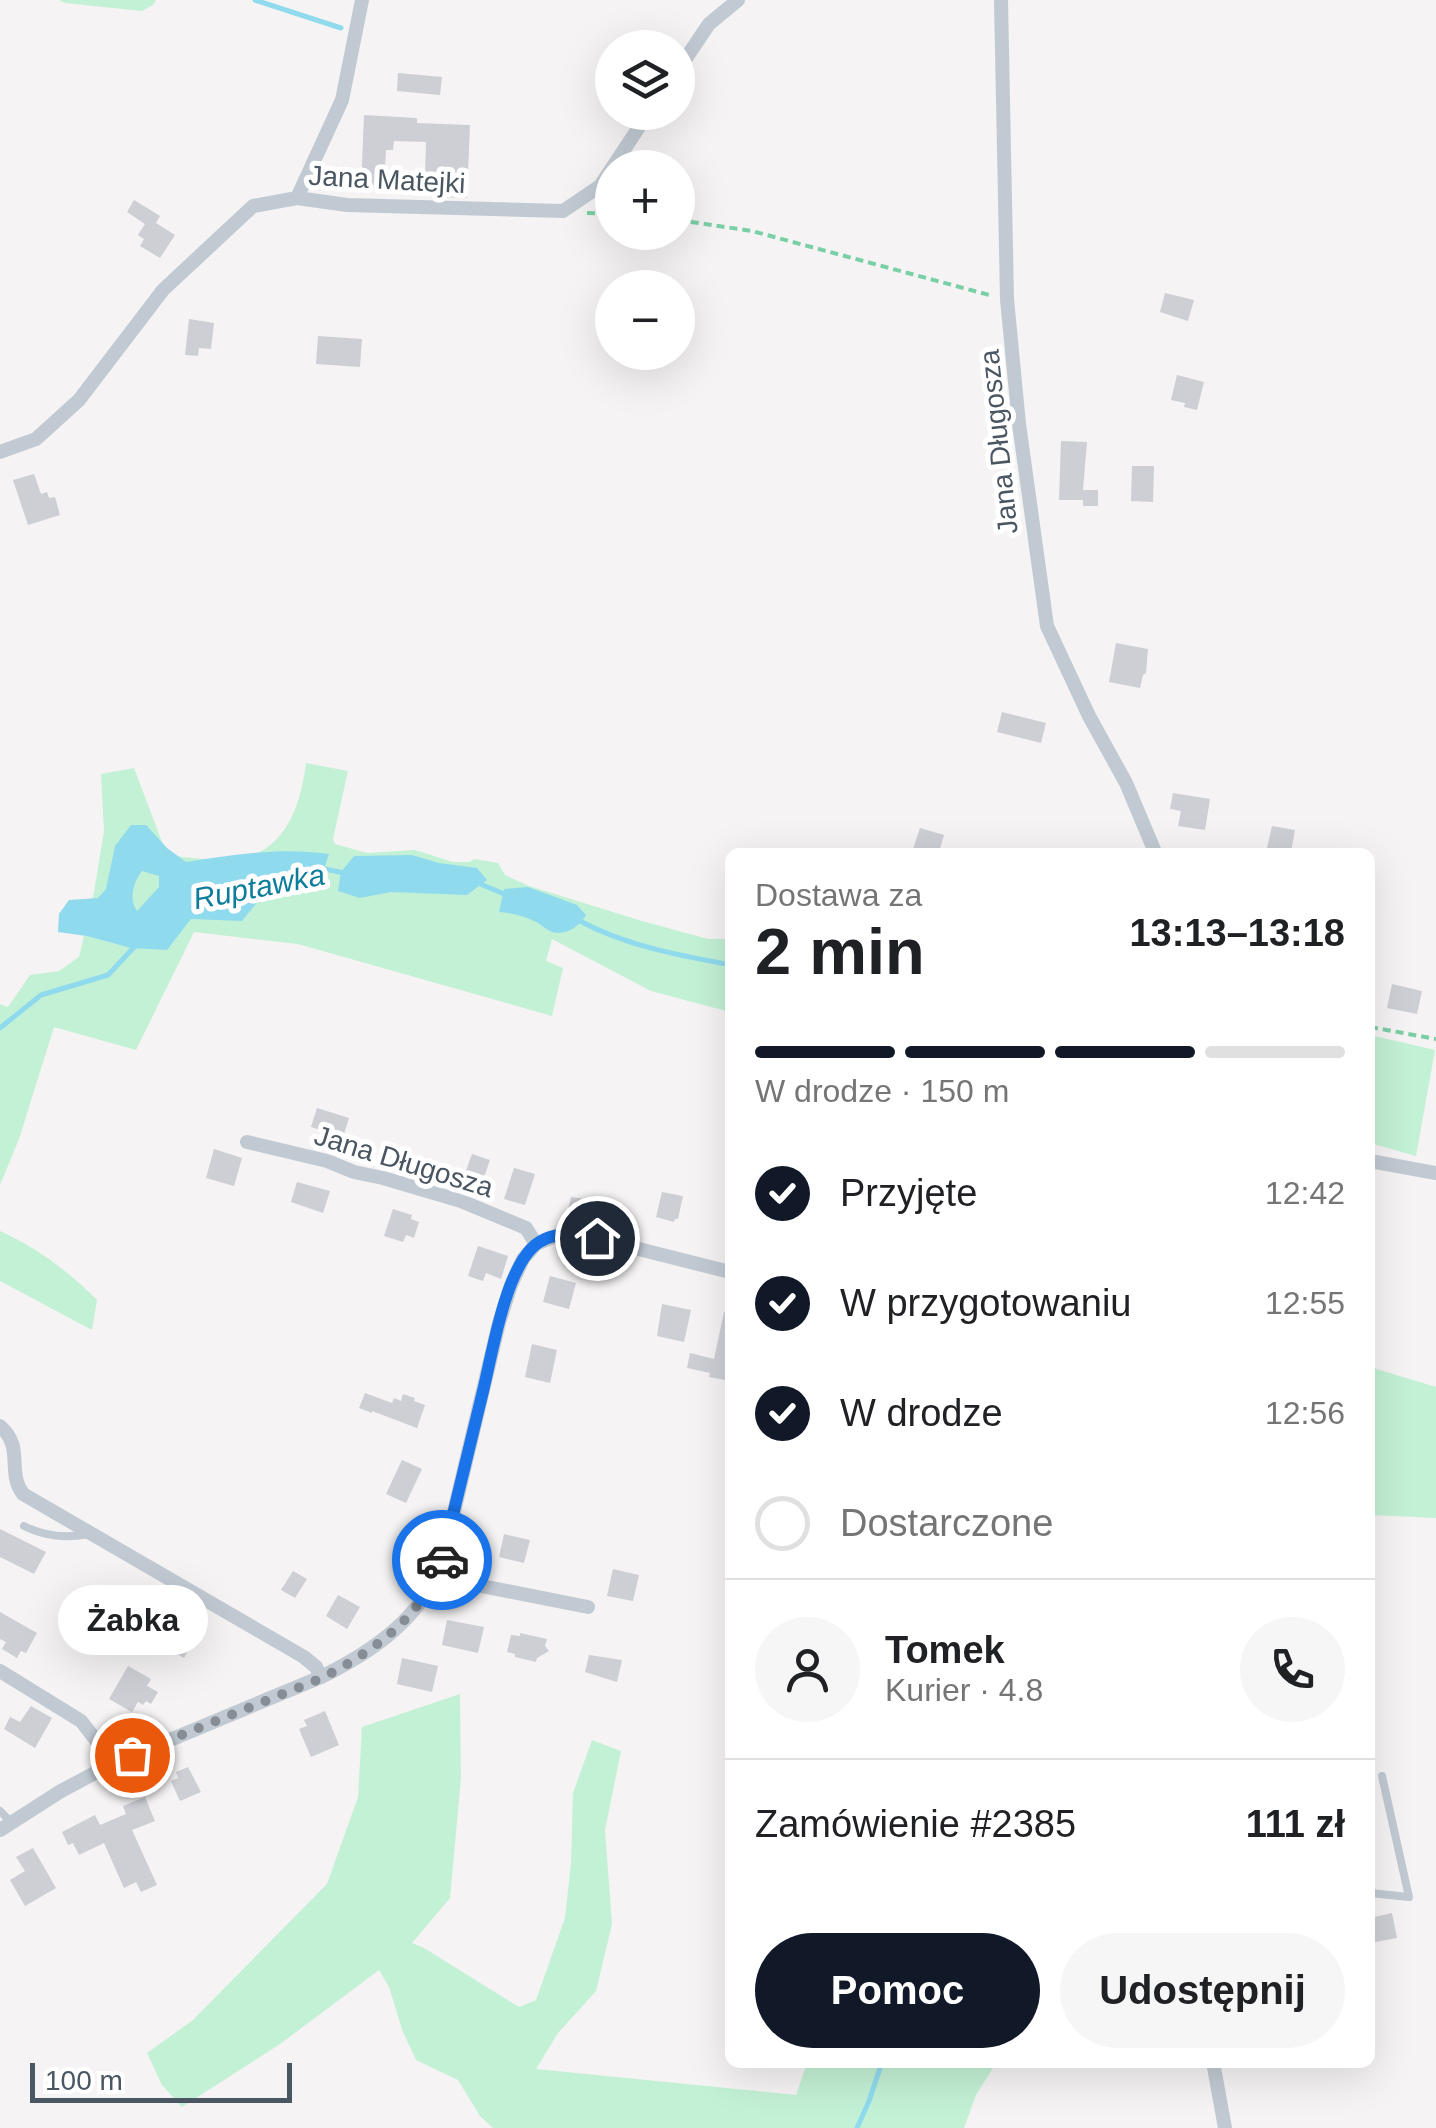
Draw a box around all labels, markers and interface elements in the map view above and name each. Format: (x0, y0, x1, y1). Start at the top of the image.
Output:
map controls (595, 30, 695, 370)
button: layers (595, 30, 695, 130)
button: + (595, 150, 695, 250)
street label: Jana Matejki (308, 160, 466, 199)
button: − (595, 270, 695, 370)
street label: Jana Długosza (973, 348, 1024, 536)
water label: Ruptawka (190, 858, 328, 915)
text: Dostawa za (755, 877, 922, 913)
text: 13:13–13:18 (1129, 912, 1345, 954)
text: 2 min (755, 915, 925, 988)
text: W drodze · 150 m (755, 1073, 1009, 1109)
street label: Jana Długosza (311, 1120, 497, 1204)
icon: check (755, 1166, 810, 1221)
text: Przyjęte (840, 1172, 977, 1214)
text: 12:42 (1265, 1175, 1345, 1211)
pin (555, 1196, 640, 1281)
icon: home (570, 1211, 625, 1266)
icon: check (755, 1276, 810, 1331)
text: W przygotowaniu (840, 1282, 1131, 1324)
text: 12:55 (1265, 1285, 1345, 1321)
icon: check (755, 1386, 810, 1441)
text: W drodze (840, 1392, 1003, 1434)
text: 12:56 (1265, 1395, 1345, 1431)
text: Dostarczone (840, 1502, 1053, 1544)
courier (392, 1510, 492, 1610)
icon: car (415, 1533, 470, 1588)
callout: Żabka (57, 1585, 207, 1655)
text: Żabka (87, 1602, 179, 1638)
button: person (755, 1617, 860, 1722)
button: phone (1240, 1617, 1345, 1722)
text: Tomek (885, 1629, 1005, 1671)
text: Kurier · 4.8 (885, 1672, 1043, 1708)
pin (90, 1713, 175, 1798)
icon: bag (105, 1728, 160, 1783)
text: Zamówienie #2385 (755, 1803, 1076, 1845)
text: 111 zł (1246, 1803, 1345, 1845)
button: Pomoc (755, 1933, 1040, 2048)
button: Udostępnij (1060, 1933, 1345, 2048)
scale bar (30, 2058, 292, 2102)
text: 100 m (45, 2065, 123, 2096)

